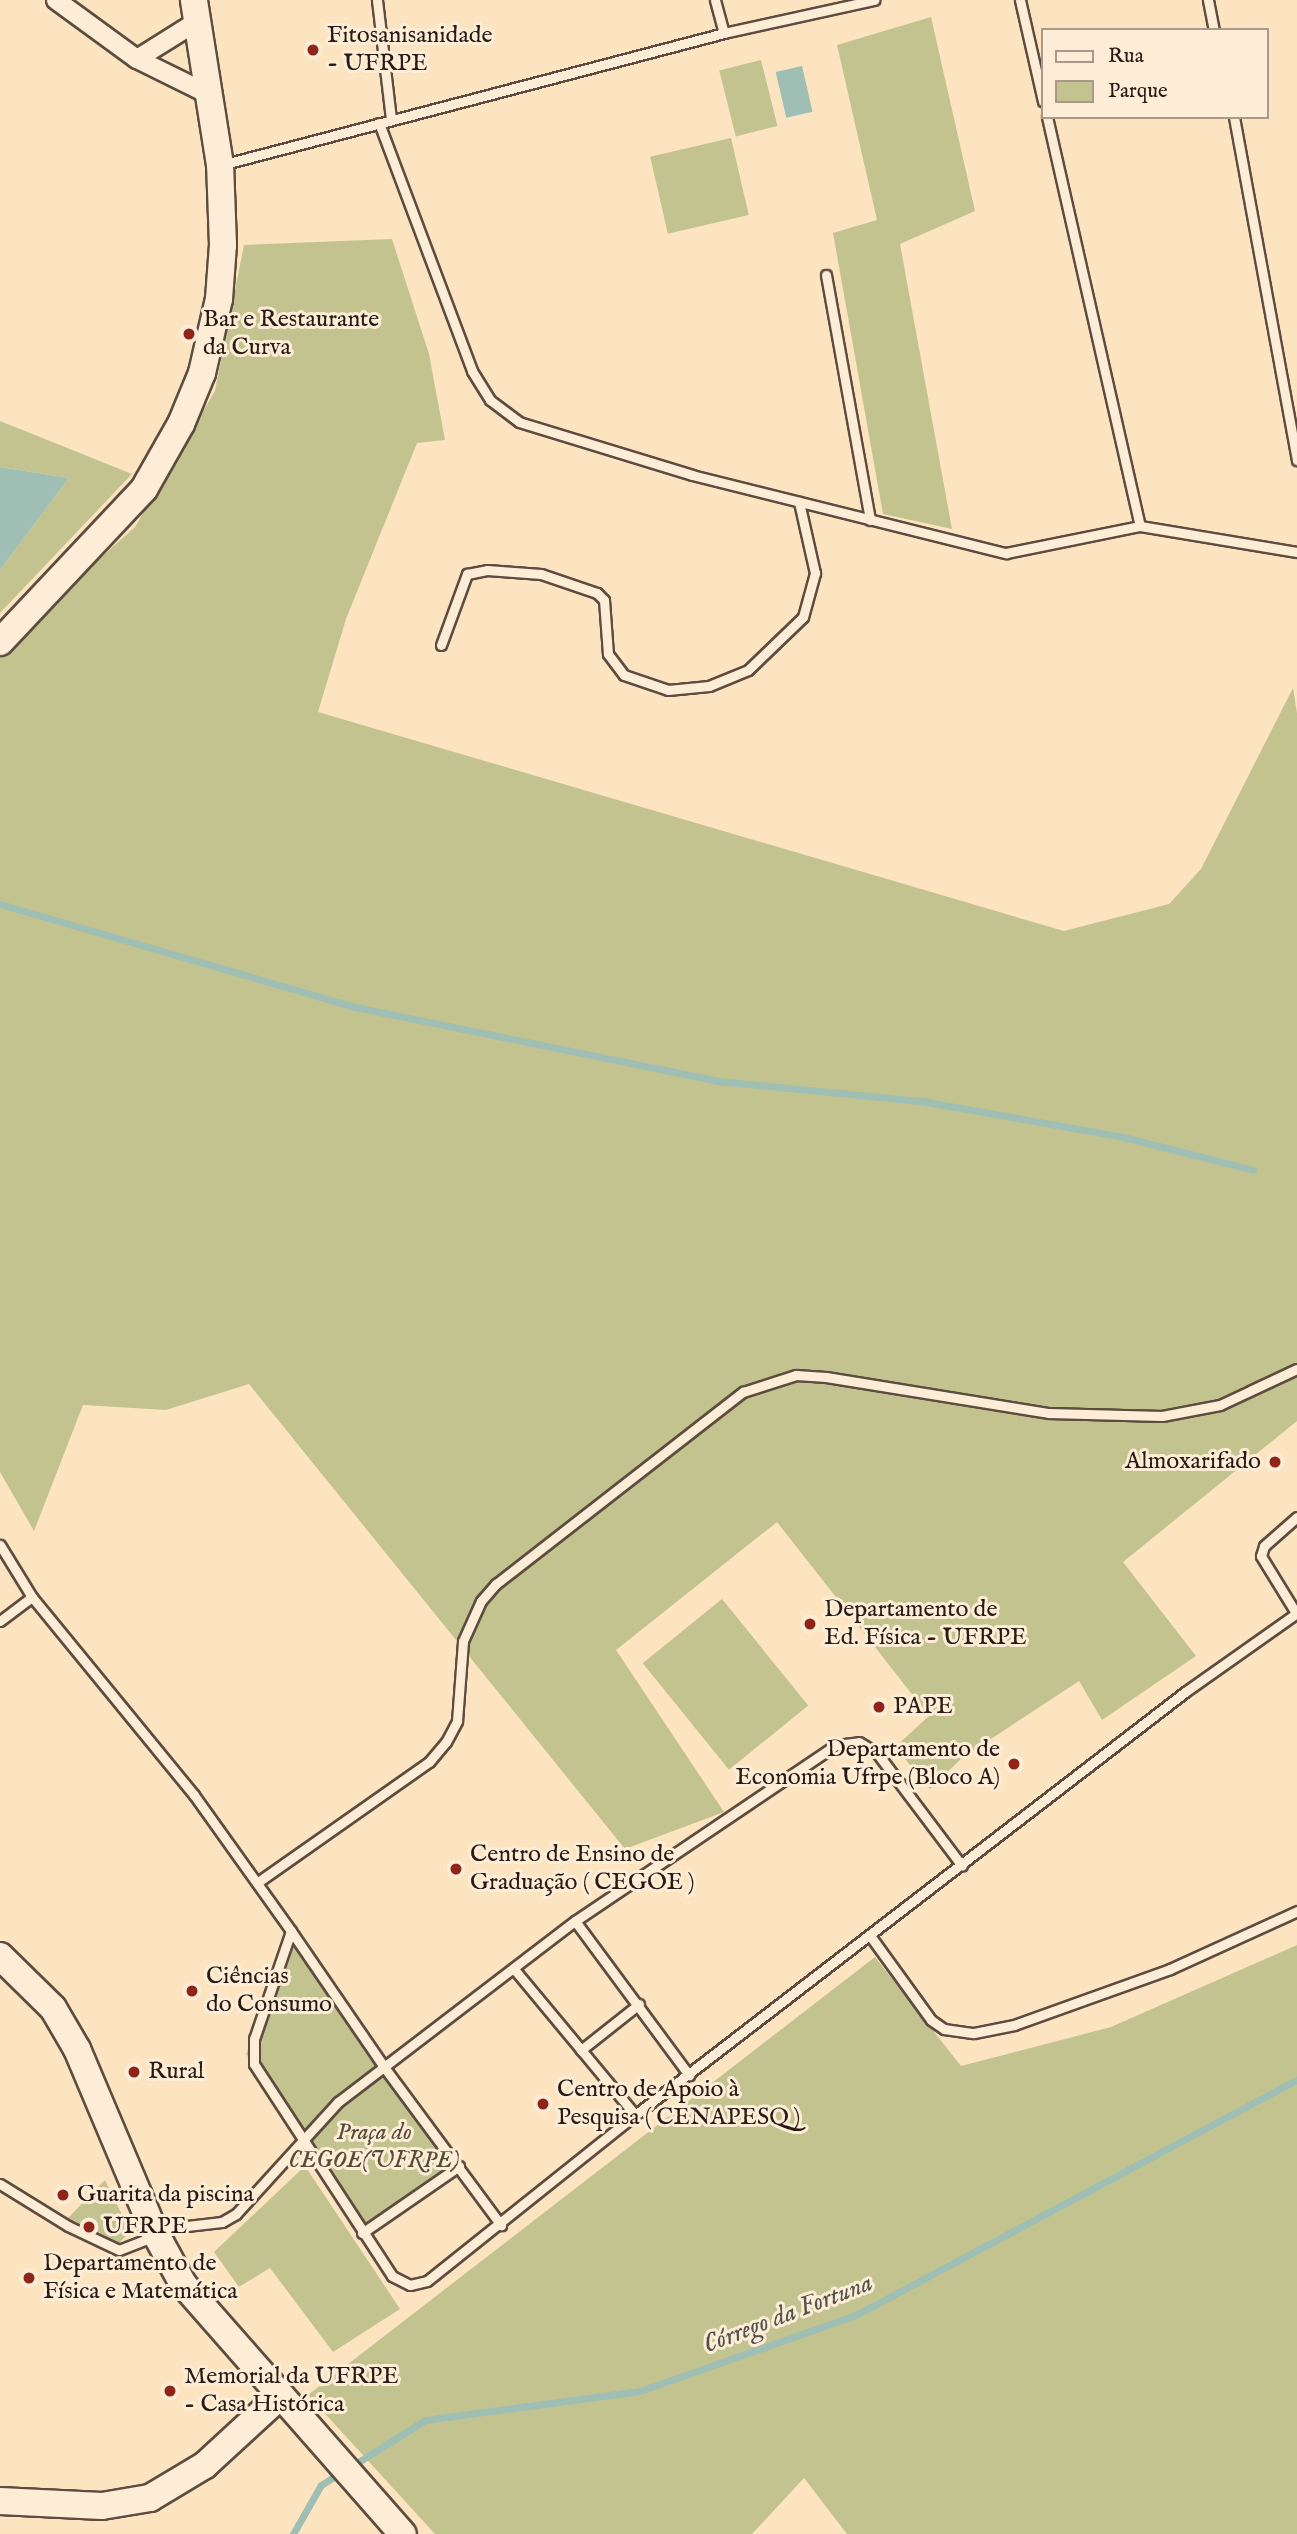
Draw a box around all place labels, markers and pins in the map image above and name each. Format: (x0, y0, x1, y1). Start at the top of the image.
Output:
place label: Fitosanisanidade - UFRPE (327, 22, 493, 78)
marker: Fitosanisanidade - UFRPE (305, 42, 321, 58)
place label: Bar e Restaurante da Curva (203, 306, 379, 362)
marker: Bar e Restaurante da Curva (181, 326, 197, 342)
place label: Almoxarifado (1125, 1448, 1261, 1476)
marker: Almoxarifado (1267, 1454, 1283, 1470)
place label: Departamento de Ed. Física - UFRPE (824, 1596, 1027, 1652)
marker: Departamento de Ed. Física - UFRPE (802, 1616, 818, 1632)
place label: PAPE (893, 1693, 953, 1721)
marker: PAPE (871, 1699, 887, 1715)
place label: Departamento de Economia Ufrpe (Bloco A) (735, 1736, 1000, 1792)
marker: Departamento de Economia Ufrpe (Bloco A) (1006, 1756, 1022, 1772)
place label: Centro de Ensino de Graduação ( CEGOE ) (470, 1841, 695, 1897)
marker: Centro de Ensino de Graduação ( CEGOE ) (448, 1861, 464, 1877)
place label: Ciências do Consumo (206, 1963, 332, 2019)
marker: Ciências do Consumo (184, 1983, 200, 1999)
place label: Rural (148, 2058, 204, 2086)
marker: Rural (126, 2064, 142, 2080)
place label: Centro de Apoio à Pesquisa ( CENAPESQ ) (557, 2076, 800, 2132)
marker: Centro de Apoio à Pesquisa ( CENAPESQ ) (535, 2096, 551, 2112)
place label: Guarita da piscina (77, 2181, 254, 2209)
marker: Guarita da piscina (55, 2187, 71, 2203)
place label: UFRPE (103, 2213, 187, 2241)
marker: UFRPE (81, 2219, 97, 2235)
place label: Departamento de Física e Matemática (43, 2250, 238, 2306)
marker: Departamento de Física e Matemática (21, 2270, 37, 2286)
place label: Memorial da UFRPE - Casa Histórica (184, 2363, 399, 2419)
marker: Memorial da UFRPE - Casa Histórica (162, 2383, 178, 2399)

